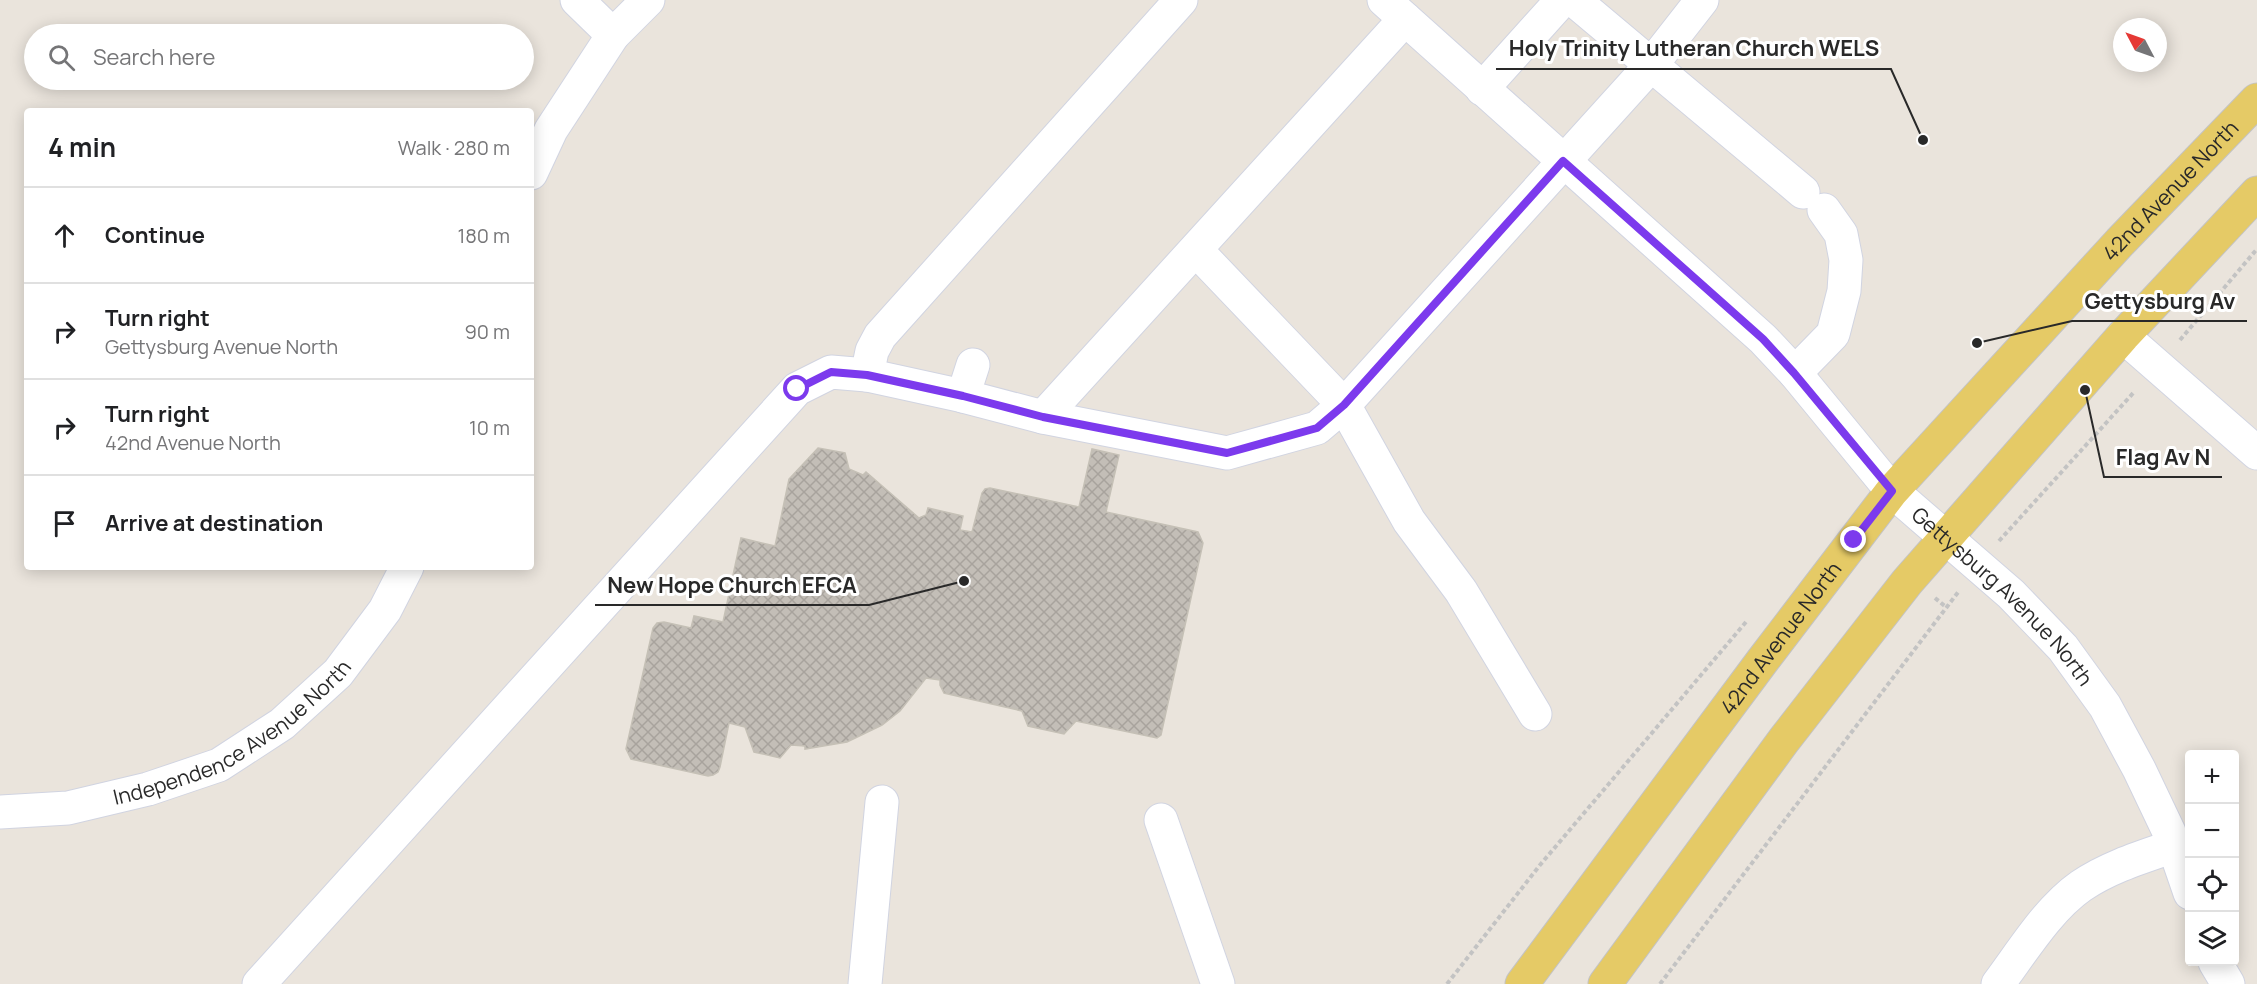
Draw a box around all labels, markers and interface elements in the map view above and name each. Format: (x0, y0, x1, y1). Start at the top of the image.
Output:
north arrow (2113, 18, 2167, 72)
search box (24, 24, 534, 90)
callout: Holy Trinity Lutheran Church WELS (1496, 29, 1891, 69)
text: Holy Trinity Lutheran Church WELS (1509, 33, 1879, 63)
icon: search (45, 41, 78, 74)
text: Search here (93, 42, 215, 72)
street label: 42nd Avenue North (2096, 114, 2244, 267)
text: 4 min (48, 129, 116, 165)
text: Walk · 280 m (398, 134, 510, 161)
icon: ahead (48, 219, 81, 252)
text: Continue (105, 220, 205, 250)
text: 180 m (457, 222, 510, 249)
callout: Gettysburg Av (2072, 281, 2247, 321)
text: Gettysburg Av (2085, 286, 2235, 316)
text: Turn right (105, 303, 210, 333)
icon: right (48, 315, 81, 348)
text: 90 m (464, 318, 510, 345)
text: Gettysburg Avenue North (105, 333, 338, 360)
route start (783, 375, 809, 401)
text: Turn right (105, 399, 210, 429)
icon: right (48, 411, 81, 444)
text: 10 m (469, 414, 510, 441)
text: 42nd Avenue North (105, 429, 281, 456)
callout: Flag Av N (2104, 437, 2222, 477)
text: Flag Av N (2116, 442, 2210, 472)
street label: Gettysburg Avenue North (1906, 500, 2100, 691)
icon: arrive (48, 507, 81, 540)
text: Arrive at destination (105, 508, 323, 538)
route end (1840, 526, 1866, 552)
street label: 42nd Avenue North (1713, 556, 1847, 720)
callout: New Hope Church EFCA (595, 565, 869, 605)
text: New Hope Church EFCA (607, 570, 857, 600)
street label: Independence Avenue North (110, 654, 357, 811)
map controls (2185, 750, 2239, 966)
button: + (2185, 750, 2239, 804)
button: − (2185, 804, 2239, 858)
button: locate (2185, 858, 2239, 912)
button: layers (2185, 912, 2239, 966)

